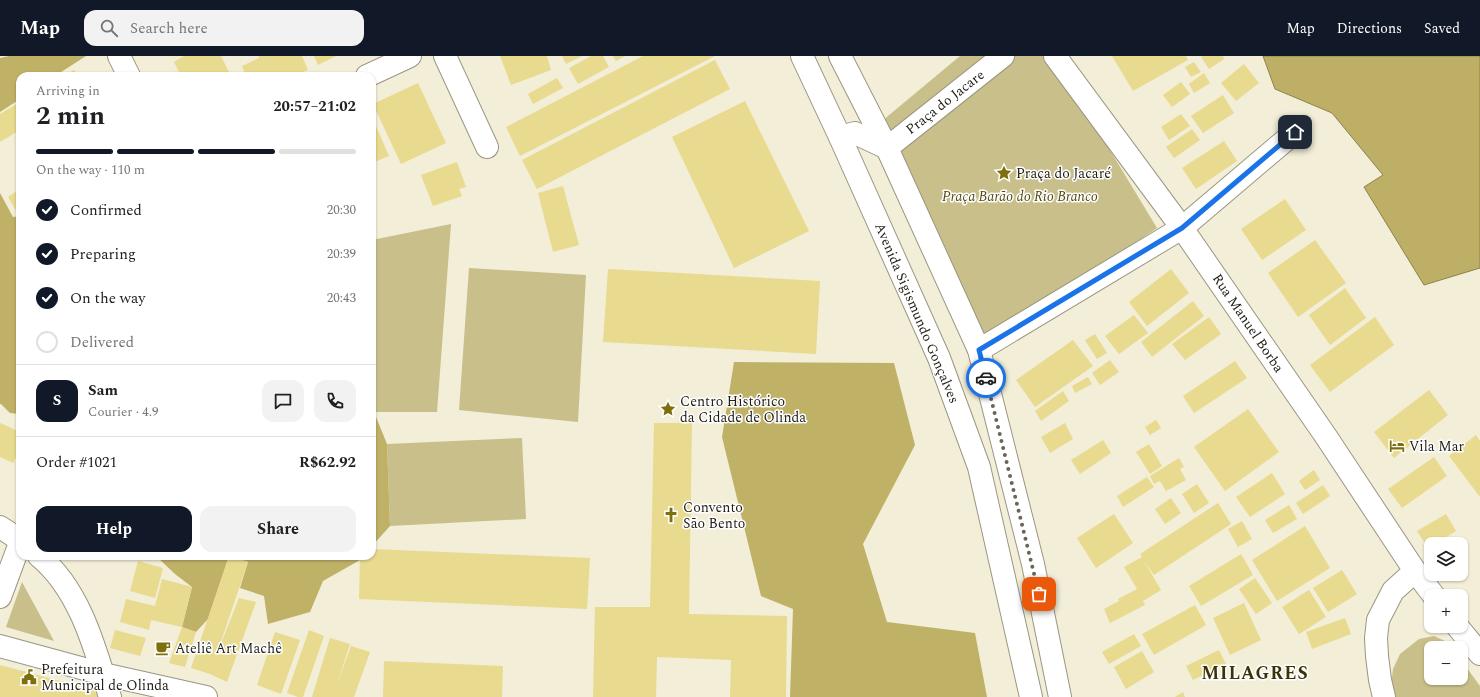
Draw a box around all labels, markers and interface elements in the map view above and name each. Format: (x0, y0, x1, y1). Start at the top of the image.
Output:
search box (84, 10, 364, 46)
text: Map (20, 14, 60, 43)
icon: search (98, 17, 120, 39)
text: Search here (130, 17, 208, 40)
text: Map (1287, 18, 1315, 39)
text: Directions (1337, 18, 1402, 39)
text: Saved (1424, 18, 1460, 39)
street label: Praça do Jacare (901, 64, 989, 140)
text: Arriving in (36, 81, 100, 101)
text: 20:57–21:02 (273, 95, 356, 118)
text: 2 min (36, 96, 105, 136)
pin (1278, 115, 1312, 149)
icon: home (1284, 121, 1306, 143)
text: On the way · 110 m (36, 160, 145, 180)
place label: Praça do Jacaré (1016, 163, 1111, 184)
place icon: Praça do Jacaré (995, 164, 1013, 182)
park label: Praça Barão do Rio Branco (942, 186, 1098, 207)
icon: check (36, 199, 58, 221)
text: Confirmed (70, 199, 142, 222)
text: 20:30 (327, 200, 356, 220)
street label: Avenida Sigismundo Gonçalves (869, 219, 965, 407)
icon: check (36, 243, 58, 265)
text: Preparing (70, 243, 136, 266)
text: 20:39 (327, 244, 356, 264)
street label: Rua Manuel Borba (1207, 269, 1289, 377)
icon: check (36, 287, 58, 309)
text: On the way (70, 287, 145, 310)
text: 20:43 (327, 288, 356, 308)
text: Delivered (70, 331, 134, 354)
courier (966, 358, 1006, 398)
icon: car (975, 367, 997, 389)
text: Sam (88, 379, 118, 402)
button: chat (262, 380, 304, 422)
button: phone (314, 380, 356, 422)
text: S (53, 389, 61, 412)
place label: Centro Histórico da Cidade de Olinda (680, 391, 806, 428)
place icon: Centro Histórico da Cidade de Olinda (659, 400, 677, 418)
text: Courier · 4.9 (88, 402, 158, 422)
place label: Vila Mar (1409, 436, 1464, 457)
hotel icon: Vila Mar (1388, 437, 1406, 455)
text: Order #1021 (36, 451, 117, 474)
text: R$62.92 (299, 451, 356, 474)
place label: Convento São Bento (683, 497, 745, 534)
button: Help (36, 506, 192, 552)
button: Share (200, 506, 356, 552)
church icon: Convento São Bento (662, 506, 680, 524)
map controls (1424, 537, 1468, 685)
button: layers (1424, 537, 1468, 581)
pin (1022, 577, 1056, 611)
icon: bag (1028, 583, 1050, 605)
button: + (1424, 589, 1468, 633)
place label: Ateliê Art Machê (175, 638, 282, 659)
cafe icon: Ateliê Art Machê (154, 639, 172, 657)
button: − (1424, 641, 1468, 685)
place label: Prefeitura Municipal de Olinda (41, 659, 169, 696)
district label: MILAGRES (1201, 660, 1309, 687)
public building icon: Prefeitura Municipal de Olinda (20, 668, 38, 686)

